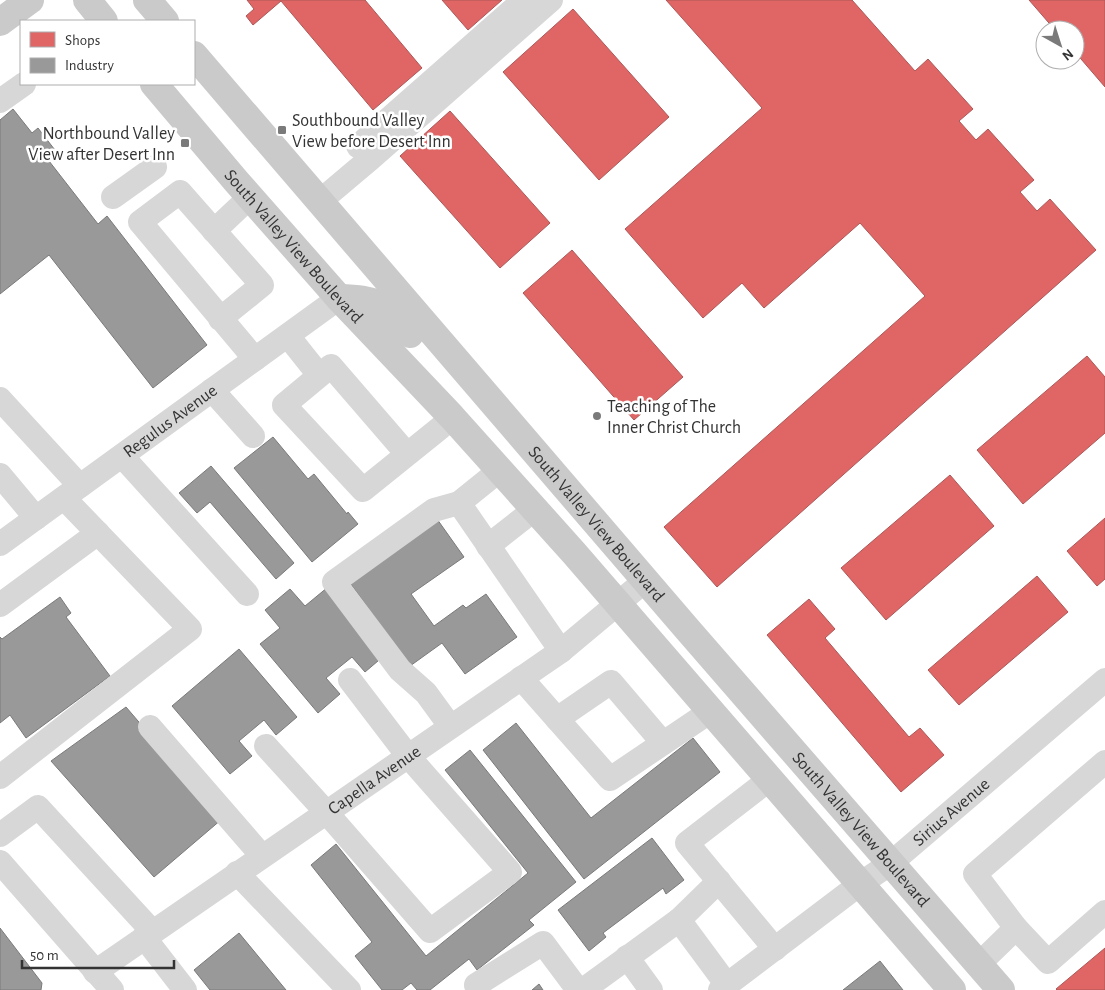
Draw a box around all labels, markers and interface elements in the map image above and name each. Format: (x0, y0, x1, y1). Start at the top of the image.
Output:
legend (20, 20, 195, 85)
north arrow (1035, 20, 1085, 70)
text: Shops (65, 33, 100, 48)
text: N (1059, 46, 1076, 63)
text: Industry (65, 58, 114, 73)
place label: Southbound Valley View before Desert Inn (292, 112, 451, 151)
marker: Southbound Valley View before Desert Inn (276, 124, 288, 136)
place label: Northbound Valley View after Desert Inn (28, 125, 175, 164)
marker: Northbound Valley View after Desert Inn (179, 137, 191, 149)
street label: South Valley View Boulevard (220, 166, 366, 327)
street label: Regulus Avenue (120, 382, 221, 461)
place label: Teaching of The Inner Christ Church (607, 398, 741, 437)
marker: Teaching of The Inner Christ Church (591, 410, 603, 422)
street label: South Valley View Boulevard (524, 443, 667, 606)
street label: Capella Avenue (325, 742, 424, 819)
street label: South Valley View Boulevard (788, 749, 932, 911)
street label: Sirius Avenue (910, 775, 993, 850)
scale bar (22, 938, 175, 970)
text: 50 m (30, 948, 59, 963)

